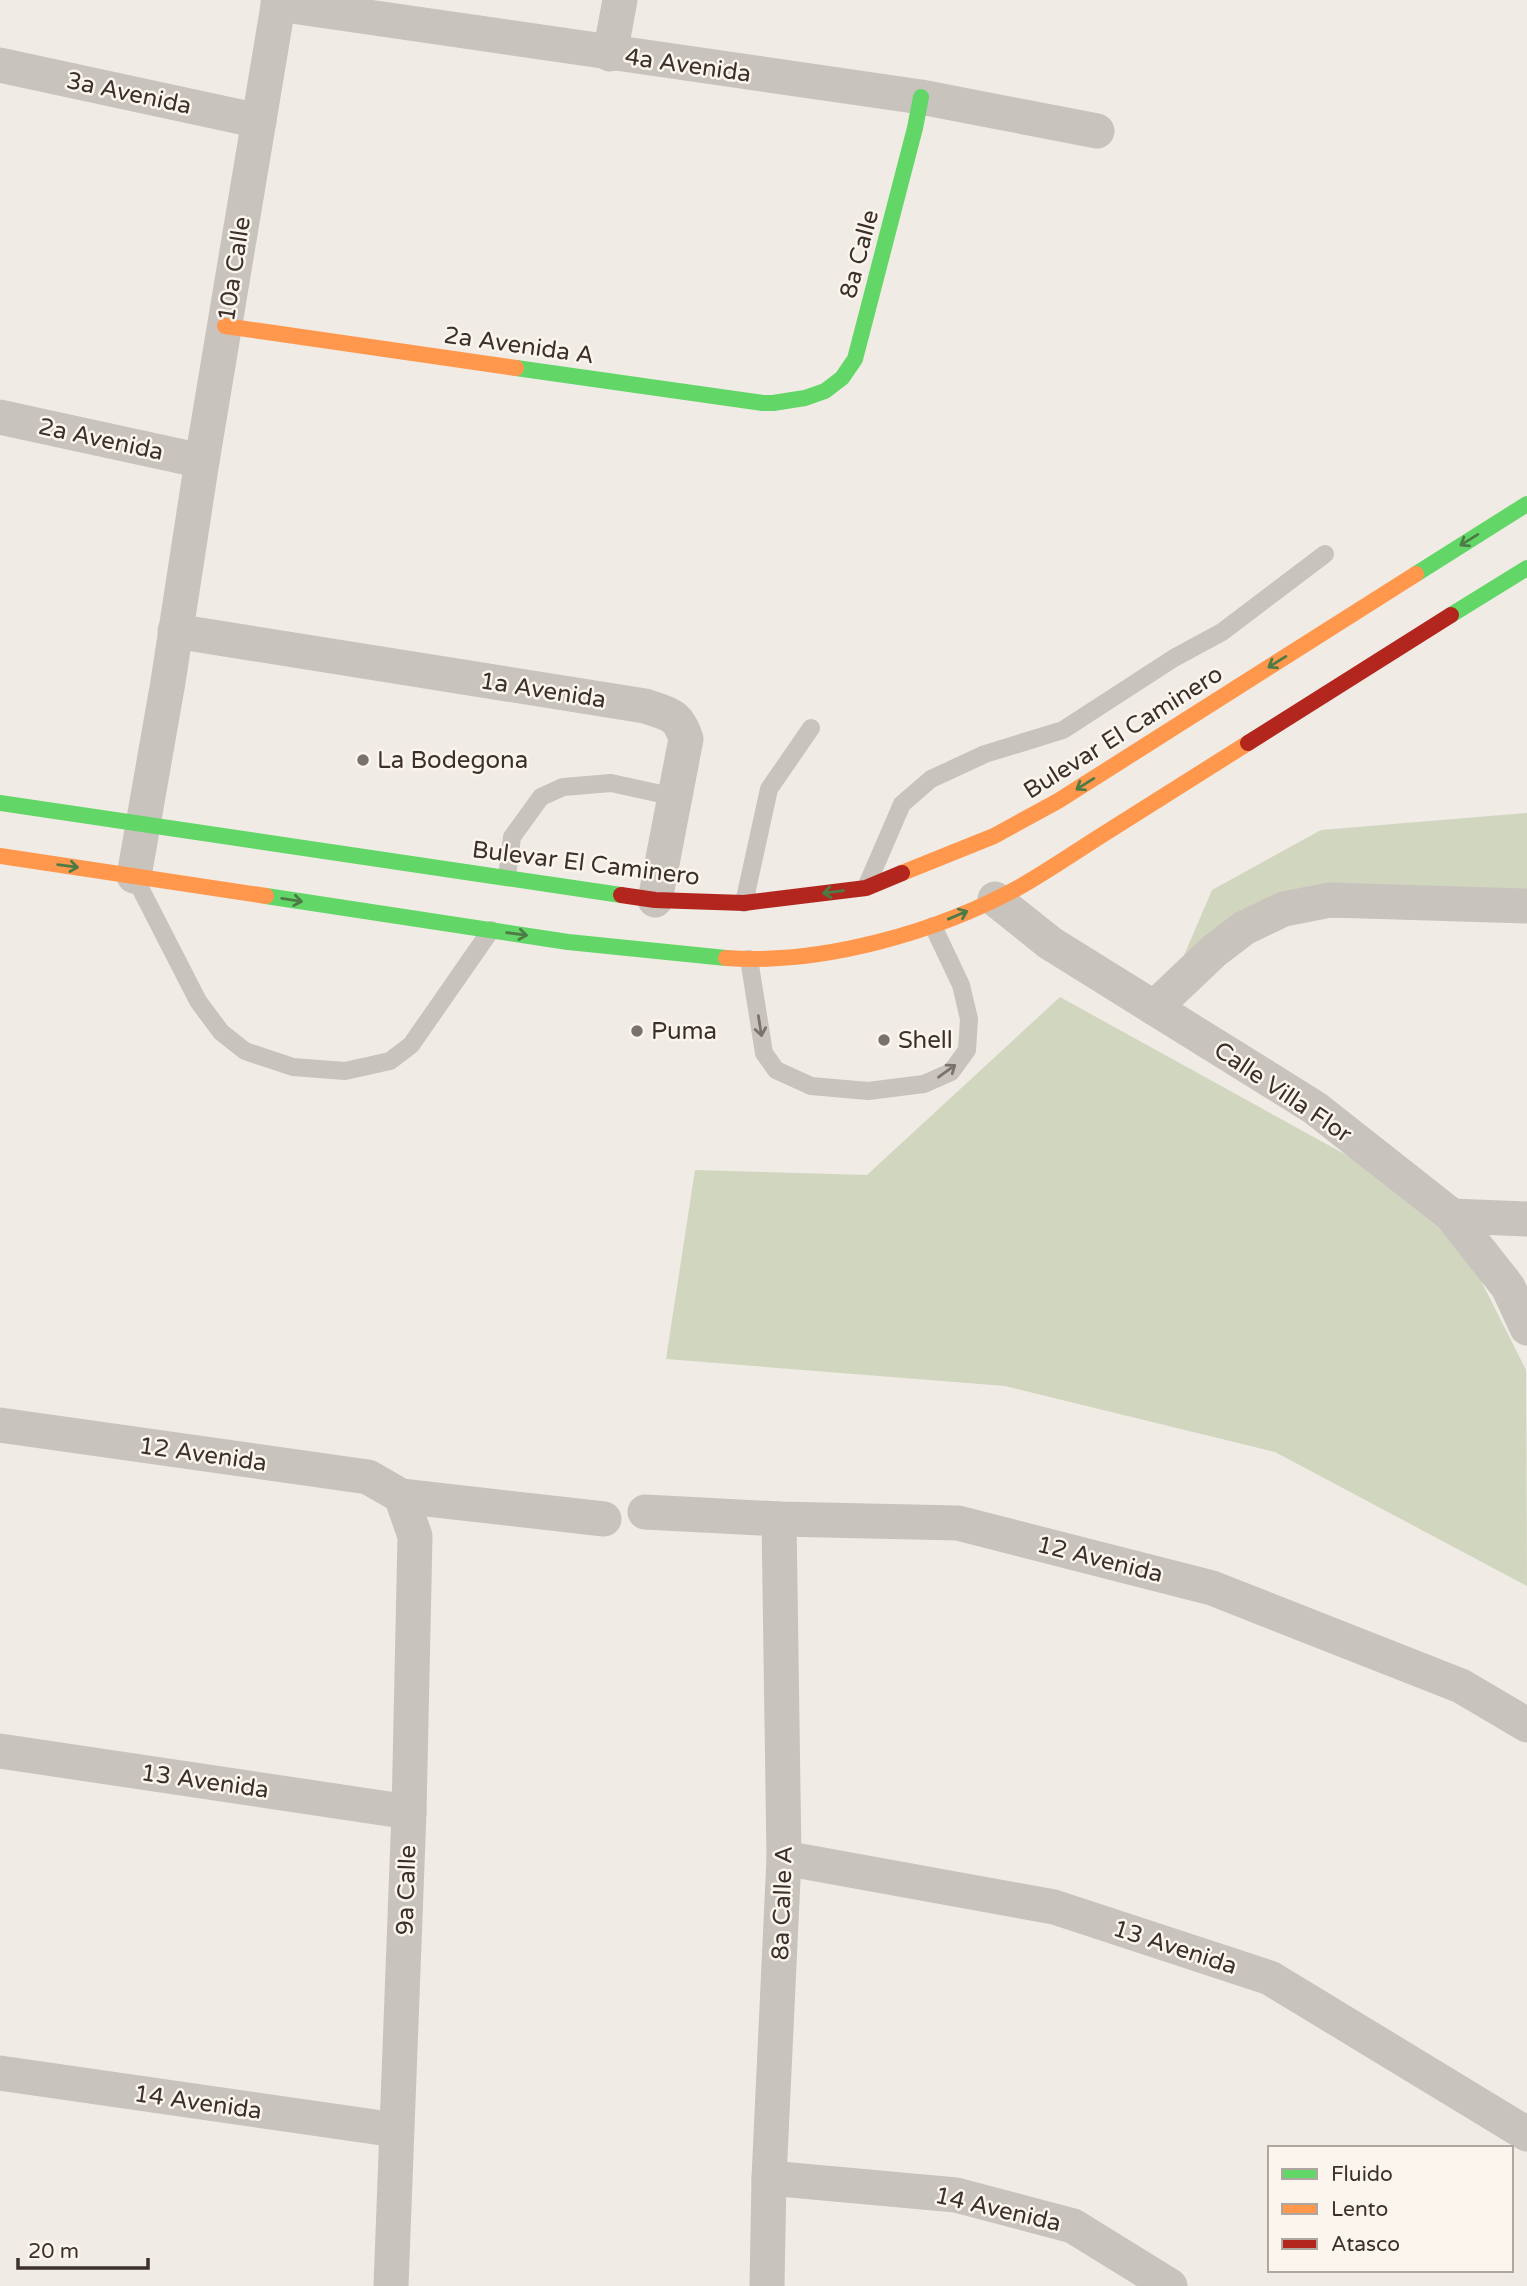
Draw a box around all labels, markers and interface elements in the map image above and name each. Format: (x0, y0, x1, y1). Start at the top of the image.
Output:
street label: 4a Avenida (623, 42, 753, 89)
street label: 3a Avenida (64, 66, 194, 121)
street label: 8a Calle (834, 207, 885, 302)
street label: 10a Calle (212, 215, 257, 323)
street label: 2a Avenida A (442, 321, 596, 370)
street label: 2a Avenida (36, 412, 166, 467)
one-way arrow (1460, 534, 1480, 548)
one-way arrow (1268, 656, 1288, 670)
street label: Bulevar El Caminero (1018, 659, 1228, 805)
street label: 1a Avenida (478, 666, 608, 715)
place label: La Bodegona (377, 746, 528, 775)
marker: La Bodegona (355, 752, 371, 768)
one-way arrow (1076, 777, 1095, 792)
street label: Bulevar El Caminero (470, 835, 702, 892)
one-way arrow (56, 859, 78, 872)
one-way arrow (822, 886, 845, 899)
one-way arrow (281, 894, 303, 907)
one-way arrow (947, 908, 969, 921)
one-way arrow (505, 928, 528, 941)
one-way arrow (754, 1014, 767, 1037)
place label: Puma (651, 1017, 717, 1046)
marker: Puma (629, 1023, 645, 1039)
place label: Shell (898, 1026, 953, 1055)
marker: Shell (876, 1032, 892, 1048)
street label: Calle Villa Flor (1208, 1036, 1358, 1150)
one-way arrow (938, 1064, 957, 1079)
street label: 12 Avenida (137, 1431, 269, 1478)
street label: 12 Avenida (1034, 1530, 1166, 1589)
street label: 13 Avenida (139, 1758, 271, 1805)
street label: 9a Calle (390, 1844, 423, 1936)
street label: 8a Calle A (766, 1845, 799, 1961)
street label: 13 Avenida (1109, 1914, 1241, 1981)
street label: 14 Avenida (132, 2079, 264, 2126)
legend (1268, 2146, 1513, 2272)
text: Fluido (1331, 2162, 1393, 2187)
street label: 14 Avenida (932, 2181, 1064, 2238)
text: Lento (1331, 2197, 1388, 2222)
scale bar (18, 2226, 147, 2270)
text: Atasco (1331, 2232, 1400, 2257)
text: 20 m (28, 2239, 79, 2264)

